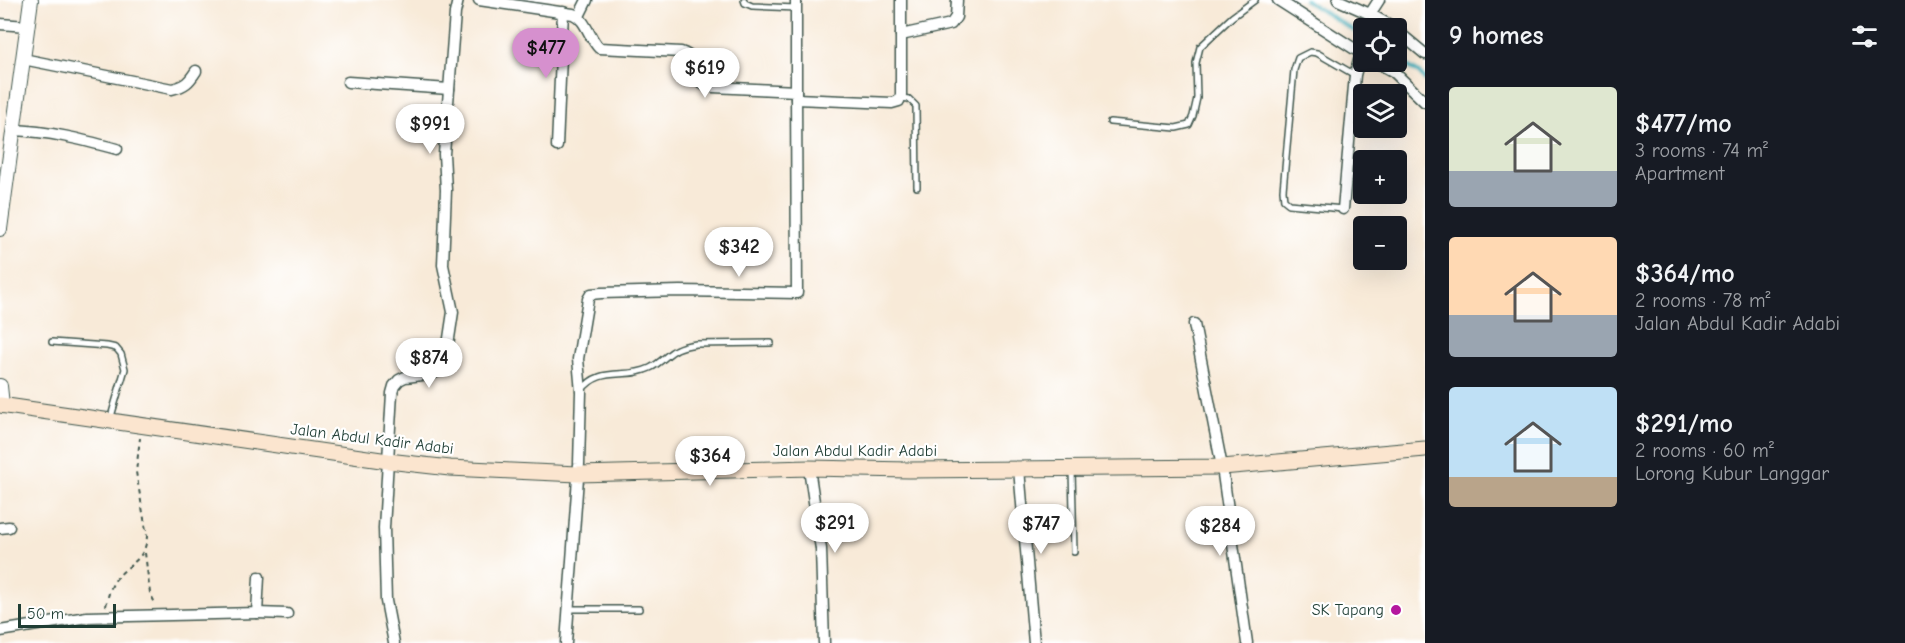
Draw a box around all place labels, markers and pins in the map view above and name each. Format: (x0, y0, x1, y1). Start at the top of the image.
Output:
pin: $477 (510, 28, 582, 79)
pin: $619 (669, 48, 741, 99)
pin: $991 (394, 104, 466, 155)
pin: $342 (703, 227, 775, 278)
pin: $874 (393, 338, 465, 389)
pin: $364 (674, 436, 746, 487)
pin: $291 (799, 503, 871, 554)
pin: $747 (1005, 504, 1077, 555)
pin: $284 (1184, 506, 1256, 557)
place label: SK Tapang (1312, 601, 1384, 619)
marker: SK Tapang (1389, 603, 1403, 617)

